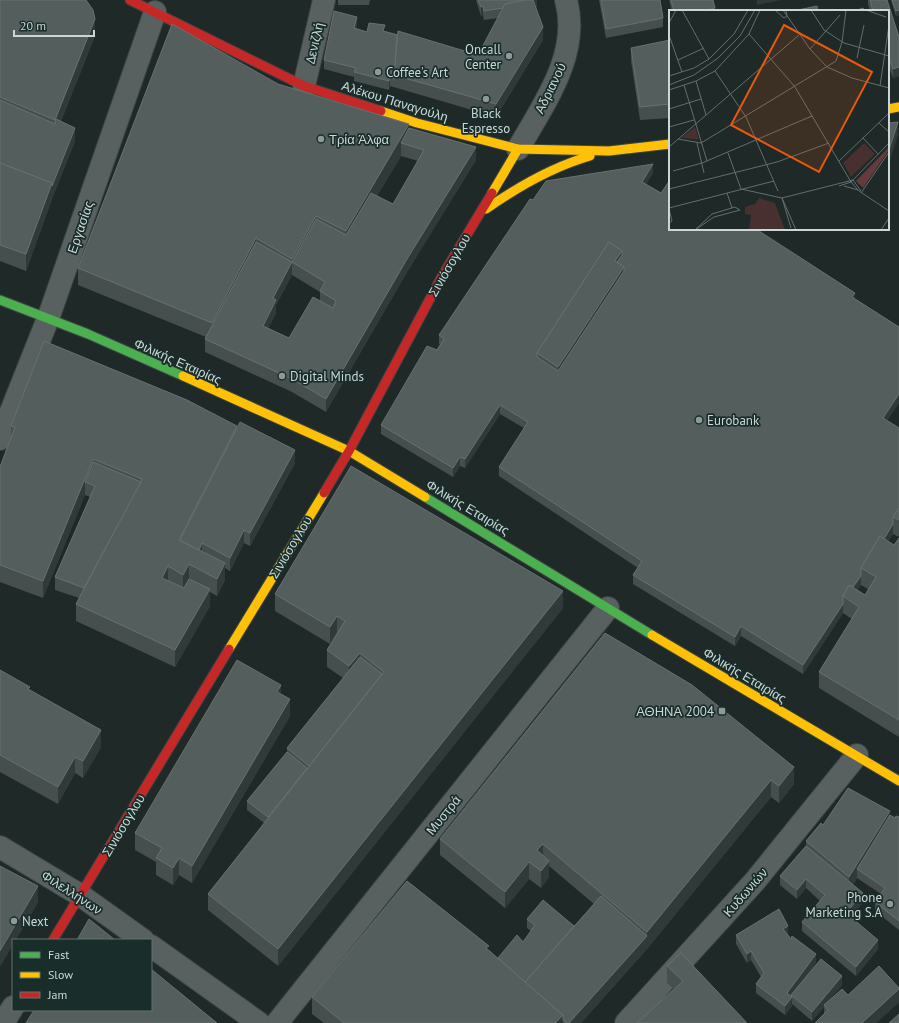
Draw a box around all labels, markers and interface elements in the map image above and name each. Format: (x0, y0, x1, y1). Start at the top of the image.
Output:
inset map (669, 10, 889, 230)
scale bar (14, 12, 94, 38)
text: 20 m (20, 18, 46, 33)
street label: Δενιζλή (301, 21, 327, 66)
place label: Oncall Center (465, 41, 502, 73)
marker: Oncall Center (504, 51, 514, 61)
street label: Αδριανού (531, 60, 570, 116)
place label: Coffee's Art (386, 64, 449, 81)
marker: Coffee's Art (373, 67, 383, 77)
street label: Αλέκου Παναγούλη (339, 77, 450, 126)
marker: Black Espresso (481, 94, 491, 104)
place label: Black Espresso (462, 105, 510, 137)
place label: Τρία Άλφα (329, 131, 390, 148)
marker: Τρία Άλφα (316, 134, 326, 144)
street label: Εργασίας (64, 198, 97, 256)
street label: Σινιόσογλου (425, 231, 474, 300)
street label: Φιλικής Εταιρίας (131, 335, 224, 388)
place label: Digital Minds (290, 368, 364, 385)
marker: Digital Minds (277, 371, 287, 381)
place label: Eurobank (707, 412, 760, 429)
marker: Eurobank (694, 415, 704, 425)
street label: Φιλικής Εταιρίας (423, 476, 513, 539)
street label: Σινιόσογλου (265, 513, 316, 582)
street label: Φιλικής Εταιρίας (700, 644, 790, 707)
place label: ΑΘΗΝΑ 2004 (636, 703, 714, 720)
marker: ΑΘΗΝΑ 2004 (717, 706, 727, 716)
street label: Σινιόσογλου (98, 791, 149, 860)
street label: Μυστρά (422, 792, 465, 839)
street label: Κυδωνιών (720, 864, 771, 920)
street label: Φιλελλήνων (38, 867, 105, 918)
place label: Phone Marketing S.A (805, 889, 882, 921)
marker: Phone Marketing S.A (885, 899, 895, 909)
place label: Next (22, 913, 49, 930)
marker: Next (9, 916, 19, 926)
legend (12, 939, 152, 1011)
text: Fast (48, 947, 69, 962)
text: Slow (48, 967, 73, 982)
text: Jam (47, 987, 67, 1002)

